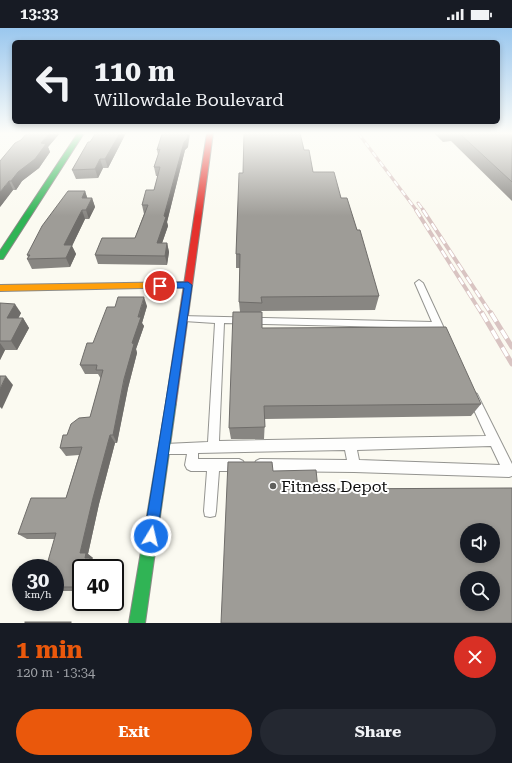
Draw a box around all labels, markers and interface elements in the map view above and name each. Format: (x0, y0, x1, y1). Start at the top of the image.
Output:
text: 13:33 (20, 5, 58, 23)
text: 110 m (94, 55, 175, 88)
icon: left (28, 56, 80, 108)
text: Willowdale Boulevard (94, 89, 284, 110)
pin (143, 269, 177, 303)
icon: arrive (149, 275, 171, 297)
place label: Fitness Depot (281, 477, 387, 496)
marker: Fitness Depot (268, 481, 278, 491)
position arrow (130, 515, 172, 557)
map controls (460, 523, 500, 611)
button: sound (460, 523, 500, 563)
speed limit sign: 40 (72, 559, 124, 611)
text: 30 (27, 568, 49, 592)
button: search (460, 571, 500, 611)
text: km/h (25, 589, 51, 600)
text: 1 min (16, 636, 83, 664)
button: close (454, 636, 496, 678)
text: 120 m · 13:34 (16, 665, 95, 680)
button: Exit (16, 709, 252, 755)
button: Share (260, 709, 496, 755)

